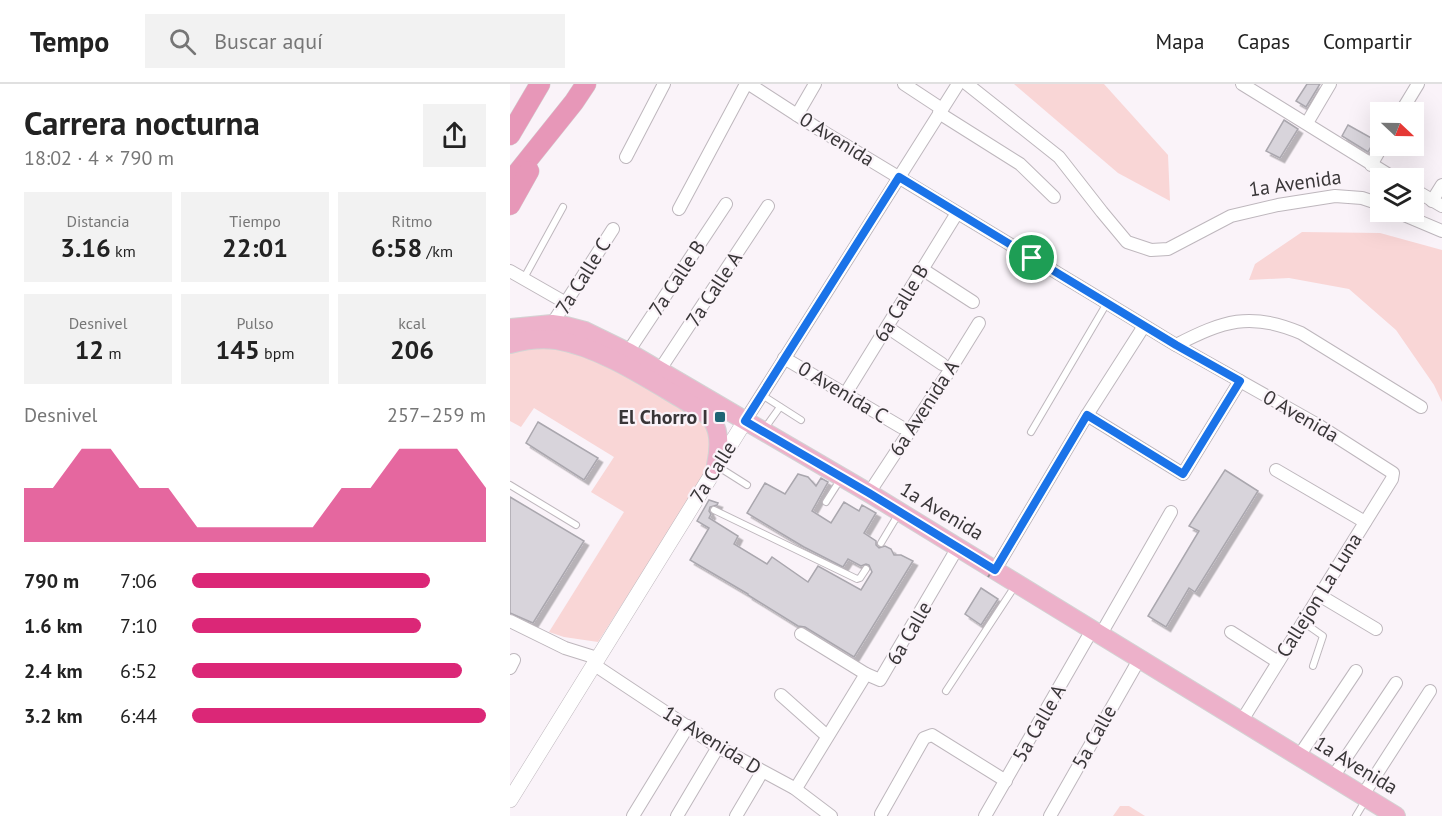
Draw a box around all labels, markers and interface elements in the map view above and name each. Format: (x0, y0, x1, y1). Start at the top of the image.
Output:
search box (145, 14, 565, 68)
text: Tempo (30, 23, 109, 60)
icon: search (166, 25, 199, 58)
text: Buscar aquí (214, 27, 323, 55)
text: Mapa (1156, 28, 1204, 55)
text: Capas (1237, 28, 1290, 55)
text: Compartir (1323, 28, 1412, 55)
text: Carrera nocturna (24, 101, 260, 144)
north arrow (1370, 102, 1424, 156)
map controls (1370, 102, 1424, 222)
button: share (423, 104, 486, 167)
street label: 0 Avenida (795, 106, 879, 172)
text: 18:02 · 4 × 790 m (24, 145, 174, 171)
street label: 1a Avenida (1247, 164, 1343, 202)
button: layers (1370, 168, 1424, 222)
text: Distancia (66, 211, 130, 231)
text: Tiempo (229, 211, 281, 231)
text: Ritmo (392, 211, 432, 231)
text: 3.16 (60, 231, 111, 264)
text: 22:01 (222, 231, 288, 264)
text: 6:58 (371, 231, 422, 264)
pin (1006, 232, 1057, 283)
street label: 7a Calle C (549, 233, 617, 319)
street label: 7a Calle B (643, 235, 711, 321)
text: km (111, 241, 136, 261)
text: /km (422, 241, 453, 261)
icon: arrive (1015, 241, 1048, 274)
street label: 7a Calle A (680, 246, 748, 332)
street label: 6a Calle B (868, 259, 934, 347)
text: Desnivel (69, 313, 127, 333)
text: Pulso (237, 313, 274, 333)
text: kcal (398, 313, 426, 333)
text: 12 (75, 333, 104, 366)
text: 145 (216, 333, 260, 366)
text: 206 (390, 333, 434, 366)
text: m (104, 343, 121, 363)
text: bpm (260, 343, 294, 363)
street label: 0 Avenida C (793, 355, 893, 429)
street label: 6a Avenida A (883, 355, 965, 461)
street label: 0 Avenida (1258, 384, 1344, 448)
text: Desnivel (24, 402, 97, 428)
text: 257–259 m (387, 402, 486, 428)
place label: El Chorro I (619, 404, 708, 430)
marker: El Chorro I (713, 410, 727, 424)
street label: 7a Calle (684, 436, 742, 508)
street label: 1a Avenida (895, 476, 989, 546)
street label: Callejon La Luna (1270, 528, 1368, 662)
text: 790 m (24, 568, 79, 594)
text: 7:06 (120, 568, 157, 594)
street label: 6a Calle (880, 597, 938, 669)
text: 1.6 km (24, 613, 83, 639)
text: 7:10 (120, 613, 157, 639)
text: 2.4 km (24, 658, 83, 684)
text: 6:52 (120, 658, 157, 684)
street label: 5a Calle A (1006, 679, 1072, 766)
street label: 1a Avenida D (658, 699, 766, 781)
street label: 5a Calle (1066, 701, 1122, 773)
text: 3.2 km (24, 703, 83, 729)
text: 6:44 (120, 703, 157, 729)
street label: 1a Avenida (1309, 730, 1403, 800)

